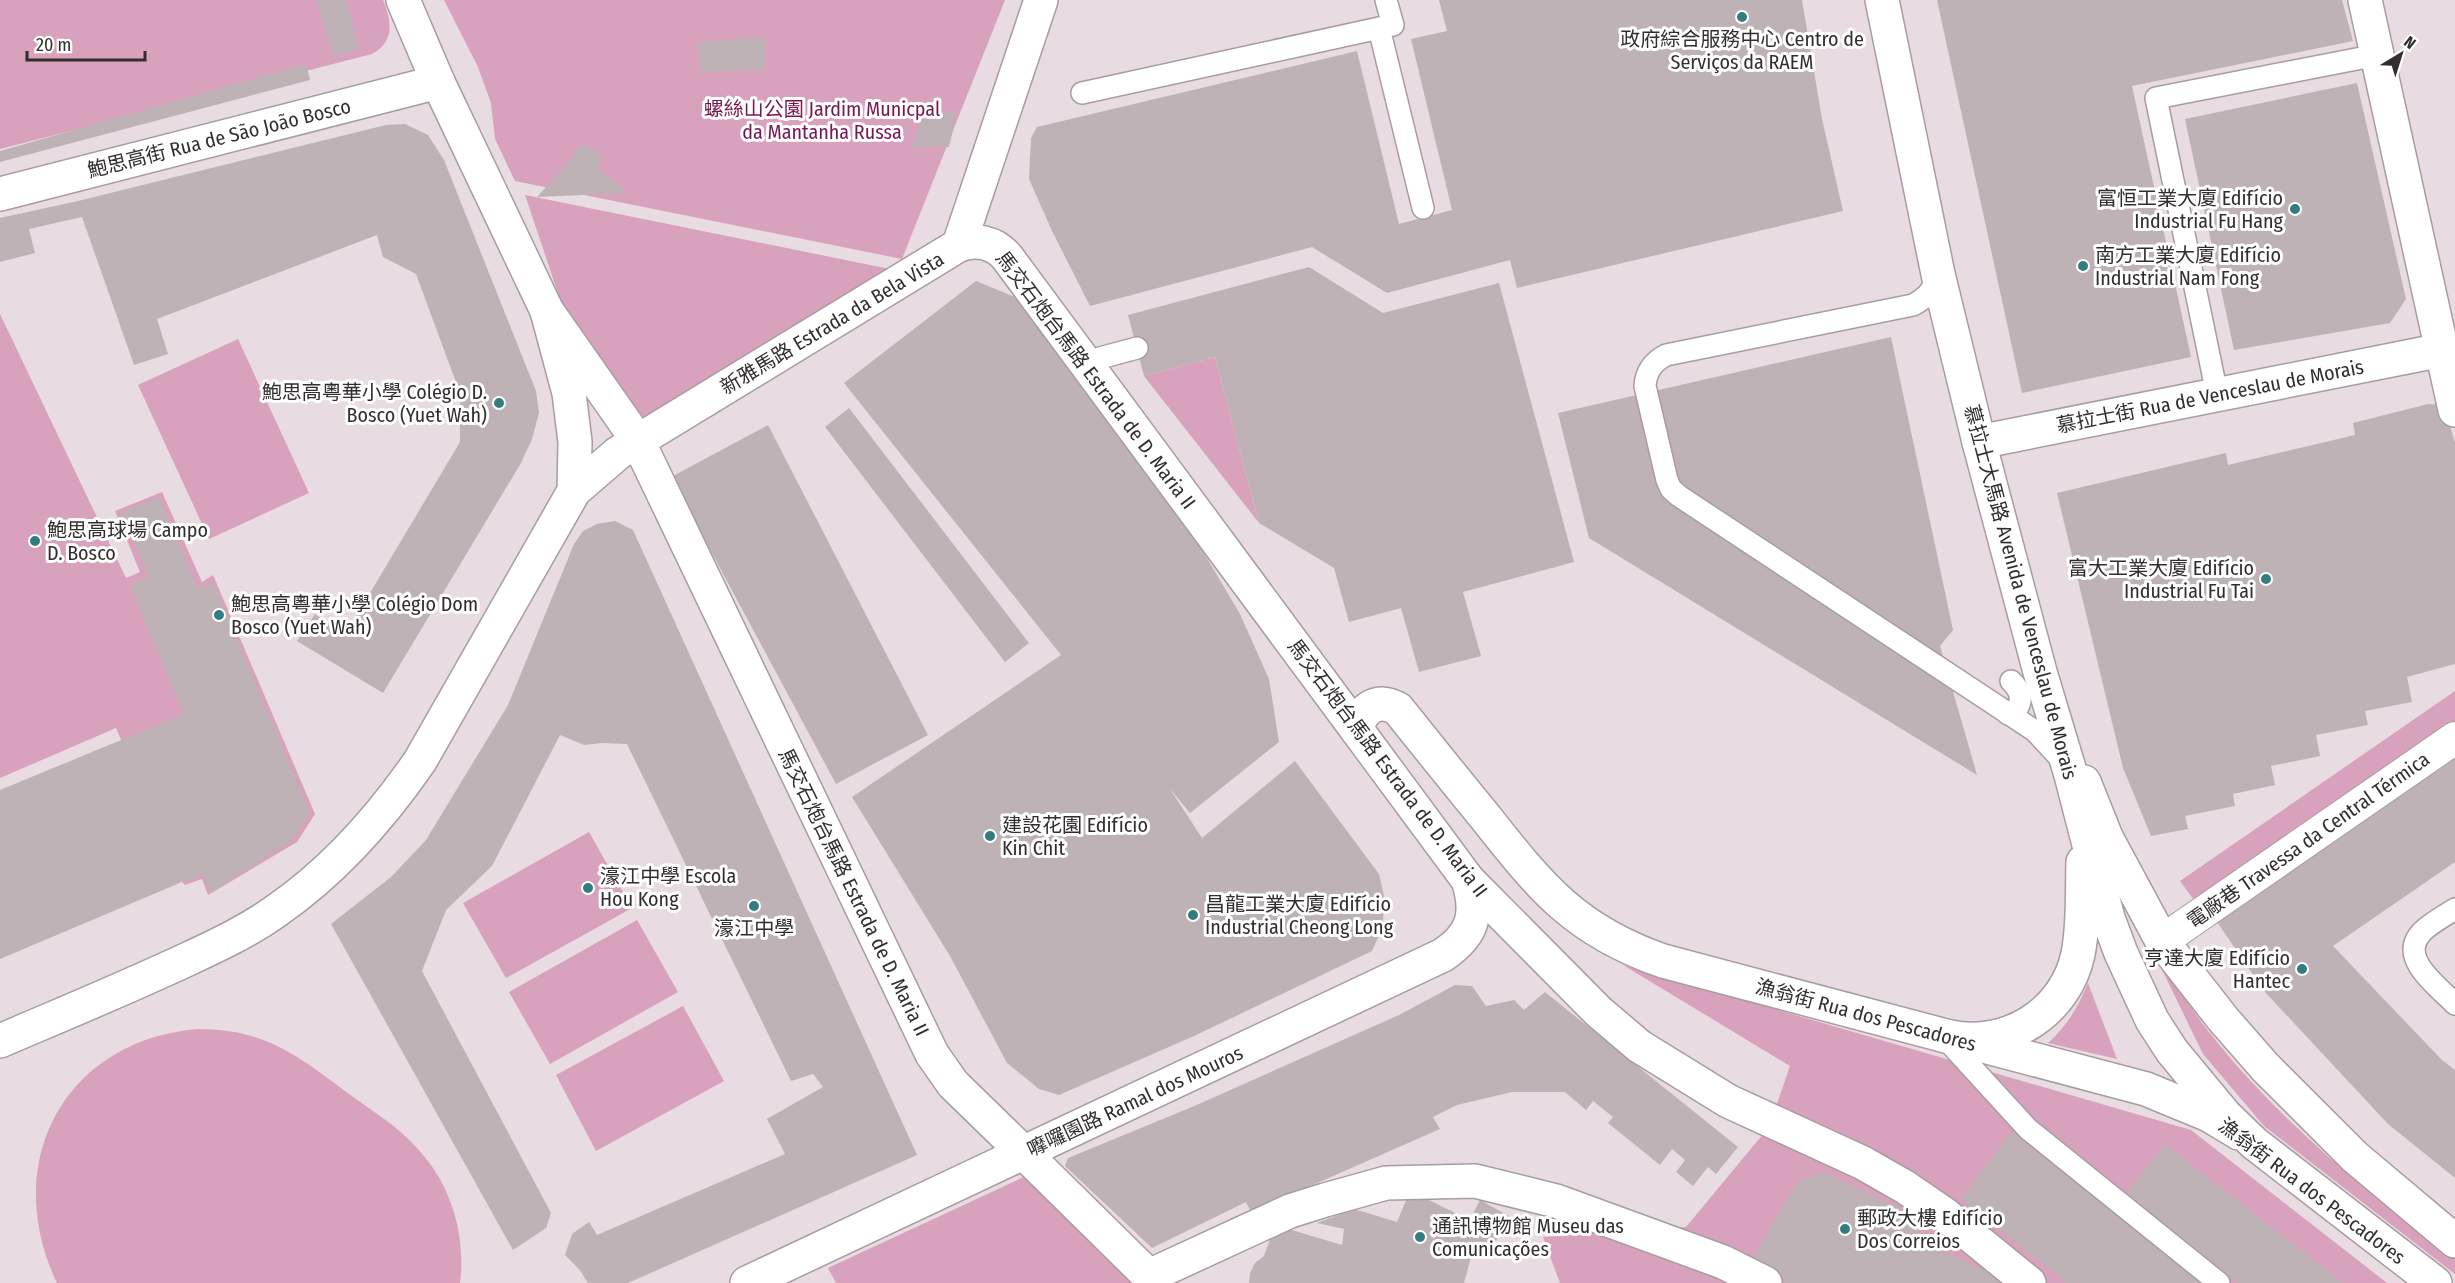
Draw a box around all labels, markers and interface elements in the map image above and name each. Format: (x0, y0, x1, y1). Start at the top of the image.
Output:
marker: 政府綜合服務中心 Centro de Serviços da RAEM (1735, 10, 1749, 24)
scale bar (27, 24, 146, 62)
north arrow (2371, 24, 2431, 84)
place label: 政府綜合服務中心 Centro de Serviços da RAEM (1620, 27, 1864, 74)
text: N (2400, 32, 2420, 53)
text: 20 m (36, 34, 71, 56)
street label: 鮑思高街 Rua de São João Bosco (85, 94, 353, 182)
park label: 螺絲山公園 Jardim Municpal da Mantanha Russa (704, 97, 940, 144)
place label: 富恒工業大廈 Edifício Industrial Fu Hang (2097, 186, 2284, 233)
marker: 富恒工業大廈 Edifício Industrial Fu Hang (2288, 202, 2302, 216)
place label: 南方工業大廈 Edifício Industrial Nam Fong (2095, 243, 2281, 290)
street label: 馬交石炮台馬路 Estrada de D. Maria II (991, 246, 1201, 514)
street label: 新雅馬路 Estrada da Bela Vista (716, 247, 948, 399)
marker: 南方工業大廈 Edifício Industrial Nam Fong (2076, 259, 2090, 273)
street label: 慕拉士街 Rua de Venceslau de Morais (2054, 354, 2366, 438)
place label: 鮑思高粵華小學 Colégio D. Bosco (Yuet Wah) (262, 380, 487, 427)
marker: 鮑思高粵華小學 Colégio D. Bosco (Yuet Wah) (492, 396, 506, 410)
street label: 慕拉士大馬路 Avenida de Venceslau de Morais (1959, 402, 2083, 782)
place label: 鮑思高球場 Campo D. Bosco (47, 518, 208, 565)
marker: 鮑思高球場 Campo D. Bosco (28, 534, 42, 548)
place label: 富大工業大廈 Edifício Industrial Fu Tai (2068, 556, 2254, 603)
marker: 富大工業大廈 Edifício Industrial Fu Tai (2259, 572, 2273, 586)
place label: 鮑思高粵華小學 Colégio Dom Bosco (Yuet Wah) (231, 592, 478, 639)
marker: 鮑思高粵華小學 Colégio Dom Bosco (Yuet Wah) (212, 608, 226, 622)
street label: 馬交石炮台馬路 Estrada de D. Maria II (1283, 634, 1493, 902)
street label: 馬交石炮台馬路 Estrada de D. Maria II (774, 744, 934, 1040)
street label: 電廠巷 Travessa da Central Térmica (2182, 747, 2434, 933)
place label: 建設花園 Edifício Kin Chit (1002, 813, 1148, 860)
marker: 建設花園 Edifício Kin Chit (983, 829, 997, 843)
place label: 濠江中學 Escola Hou Kong (600, 864, 736, 911)
marker: 濠江中學 Escola Hou Kong (581, 881, 595, 895)
place label: 昌龍工業大廈 Edifício Industrial Cheong Long (1205, 892, 1394, 939)
marker: 濠江中學 (747, 899, 761, 913)
marker: 昌龍工業大廈 Edifício Industrial Cheong Long (1186, 908, 1200, 922)
place label: 濠江中學 (714, 916, 794, 940)
place label: 亨達大廈 Edifício Hantec (2144, 946, 2290, 993)
marker: 亨達大廈 Edifício Hantec (2295, 962, 2309, 976)
street label: 漁翁街 Rua dos Pescadores (1753, 974, 1979, 1056)
street label: 嚤囉園路 Ramal dos Mouros (1023, 1040, 1247, 1162)
street label: 漁翁街 Rua dos Pescadores (2214, 1113, 2410, 1269)
place label: 郵政大樓 Edifício Dos Correios (1857, 1206, 2003, 1253)
place label: 通訊博物館 Museu das Comunicações (1432, 1214, 1624, 1261)
marker: 郵政大樓 Edifício Dos Correios (1838, 1222, 1852, 1236)
marker: 通訊博物館 Museu das Comunicações (1413, 1230, 1427, 1244)

